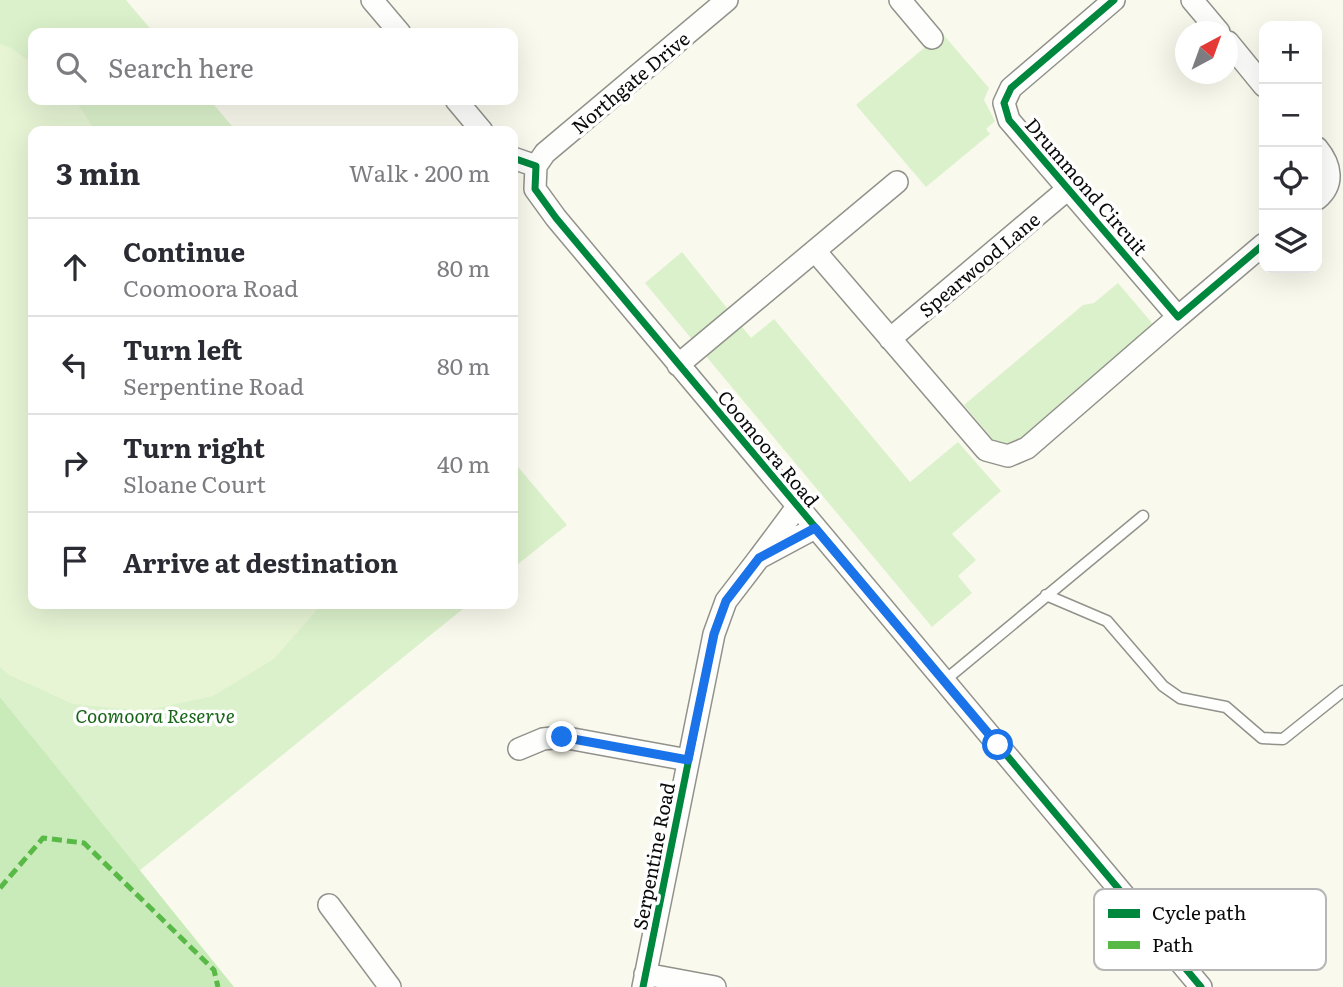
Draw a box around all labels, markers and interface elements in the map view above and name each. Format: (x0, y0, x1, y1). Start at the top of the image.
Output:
north arrow (1175, 21, 1238, 84)
map controls (1259, 21, 1322, 273)
button: + (1259, 21, 1322, 84)
street label: Northgate Drive (565, 24, 695, 140)
search box (28, 28, 518, 105)
text: Search here (108, 47, 254, 86)
icon: search (52, 48, 90, 86)
button: − (1259, 84, 1322, 147)
street label: Drummond Circuit (1019, 111, 1155, 261)
button: locate (1259, 147, 1322, 210)
text: 3 min (56, 150, 140, 194)
text: Walk · 200 m (349, 155, 490, 189)
street label: Spearwood Lane (912, 205, 1046, 323)
button: layers (1259, 210, 1322, 273)
text: Continue (123, 231, 245, 270)
icon: ahead (56, 248, 94, 286)
text: 80 m (437, 250, 490, 284)
text: Coomoora Road (123, 270, 298, 304)
text: Turn left (123, 329, 242, 368)
icon: left (56, 346, 94, 384)
text: 80 m (437, 348, 490, 382)
text: Serpentine Road (123, 368, 304, 402)
street label: Coomoora Road (712, 384, 827, 513)
text: Turn right (123, 427, 265, 466)
icon: right (56, 444, 94, 482)
text: 40 m (437, 446, 490, 480)
text: Sloane Court (123, 466, 266, 500)
icon: arrive (56, 542, 94, 580)
text: Arrive at destination (123, 542, 398, 581)
park label: Coomoora Reserve (75, 701, 235, 729)
route end (546, 721, 577, 752)
route start (982, 729, 1013, 760)
street label: Serpentine Road (625, 780, 681, 932)
legend (1094, 889, 1326, 970)
text: Cycle path (1152, 898, 1246, 926)
text: Path (1152, 930, 1193, 958)

